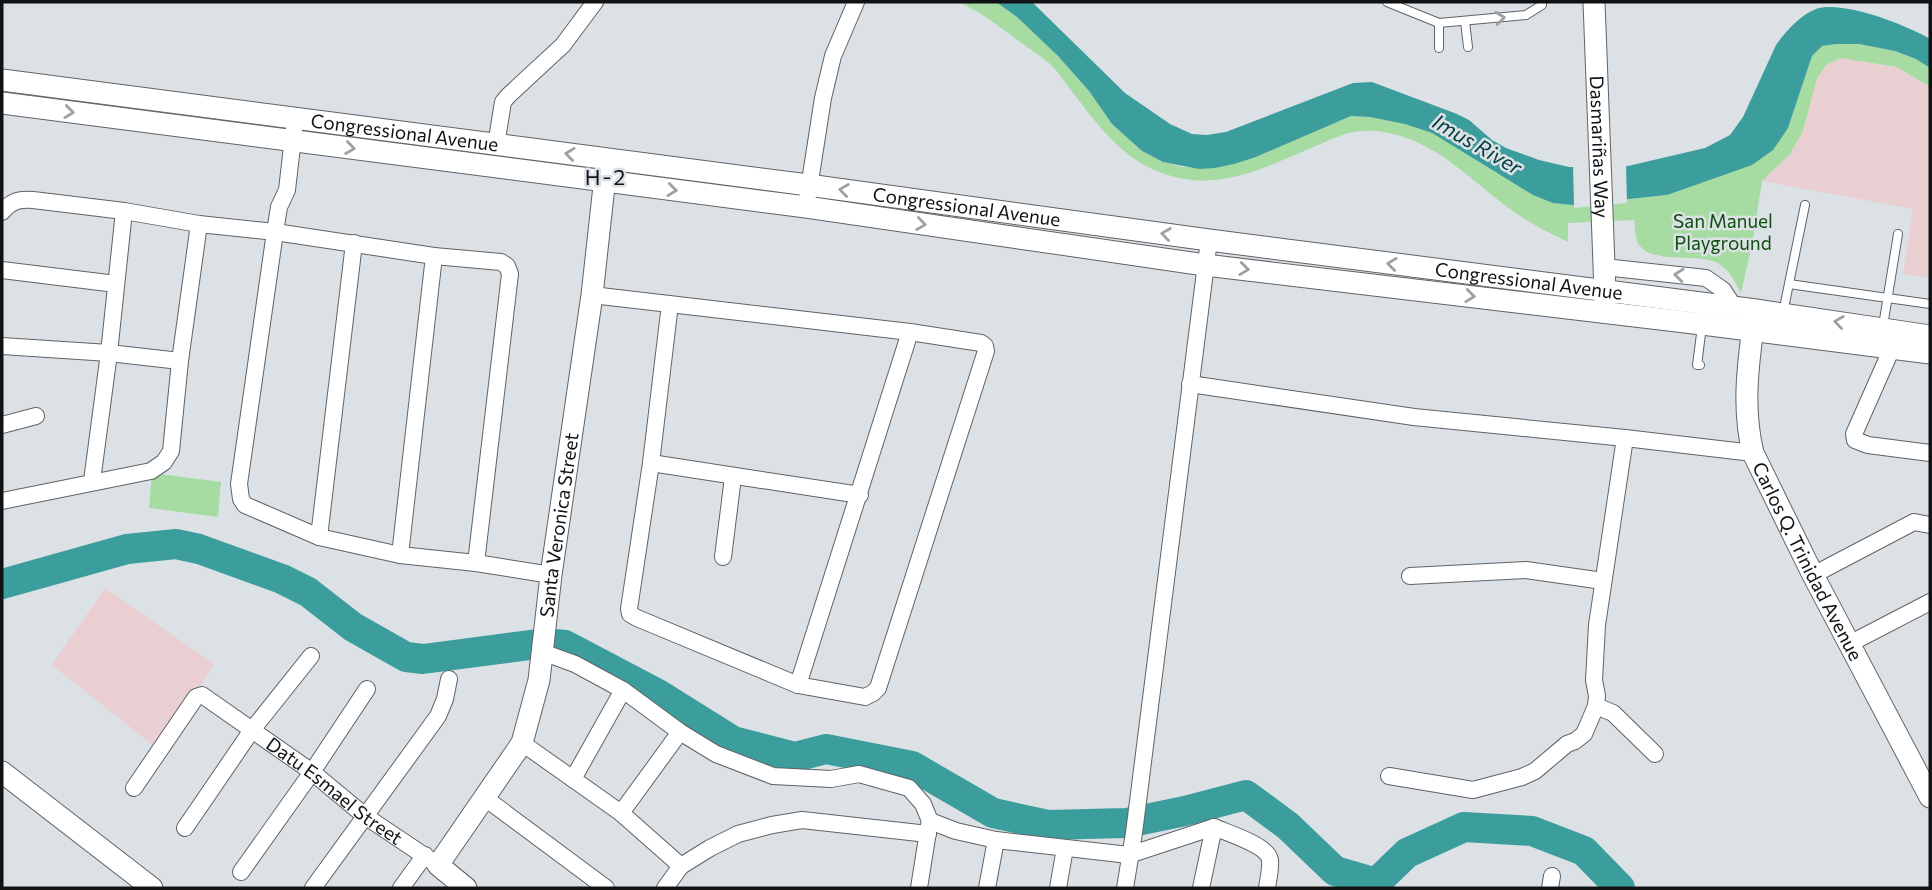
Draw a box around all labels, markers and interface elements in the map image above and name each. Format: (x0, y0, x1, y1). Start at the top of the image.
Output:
one-way arrow (1494, 10, 1506, 25)
street label: Dasmariñas Way (1586, 75, 1614, 219)
one-way arrow (64, 104, 75, 119)
street label: Congressional Avenue (309, 108, 500, 156)
water label: Imus River (1429, 108, 1527, 180)
one-way arrow (344, 140, 356, 155)
one-way arrow (564, 147, 576, 162)
district label: H-2 (585, 164, 627, 189)
one-way arrow (666, 182, 677, 197)
street label: Congressional Avenue (872, 182, 1062, 231)
one-way arrow (838, 183, 850, 198)
park label: San Manuel Playground (1673, 209, 1773, 254)
one-way arrow (916, 216, 927, 231)
one-way arrow (1160, 227, 1172, 242)
one-way arrow (1386, 256, 1398, 271)
street label: Congressional Avenue (1434, 257, 1624, 304)
one-way arrow (1238, 262, 1249, 277)
one-way arrow (1673, 268, 1685, 283)
one-way arrow (1464, 288, 1475, 303)
one-way arrow (1833, 315, 1844, 330)
street label: Santa Veronica Street (534, 431, 583, 618)
street label: Carlos Q. Trinidad Avenue (1748, 458, 1868, 664)
street label: Datu Esmael Street (262, 732, 407, 849)

